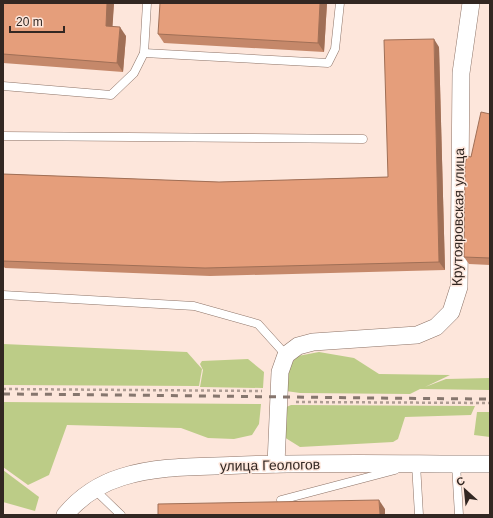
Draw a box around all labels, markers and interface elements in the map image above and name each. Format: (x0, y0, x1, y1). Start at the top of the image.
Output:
scale bar (10, 8, 64, 34)
text: 20 m (16, 15, 43, 29)
street label: Крутояровская улица (449, 147, 467, 286)
street label: улица Геологов (220, 456, 320, 474)
north arrow (445, 470, 485, 510)
text: С (454, 474, 467, 488)

